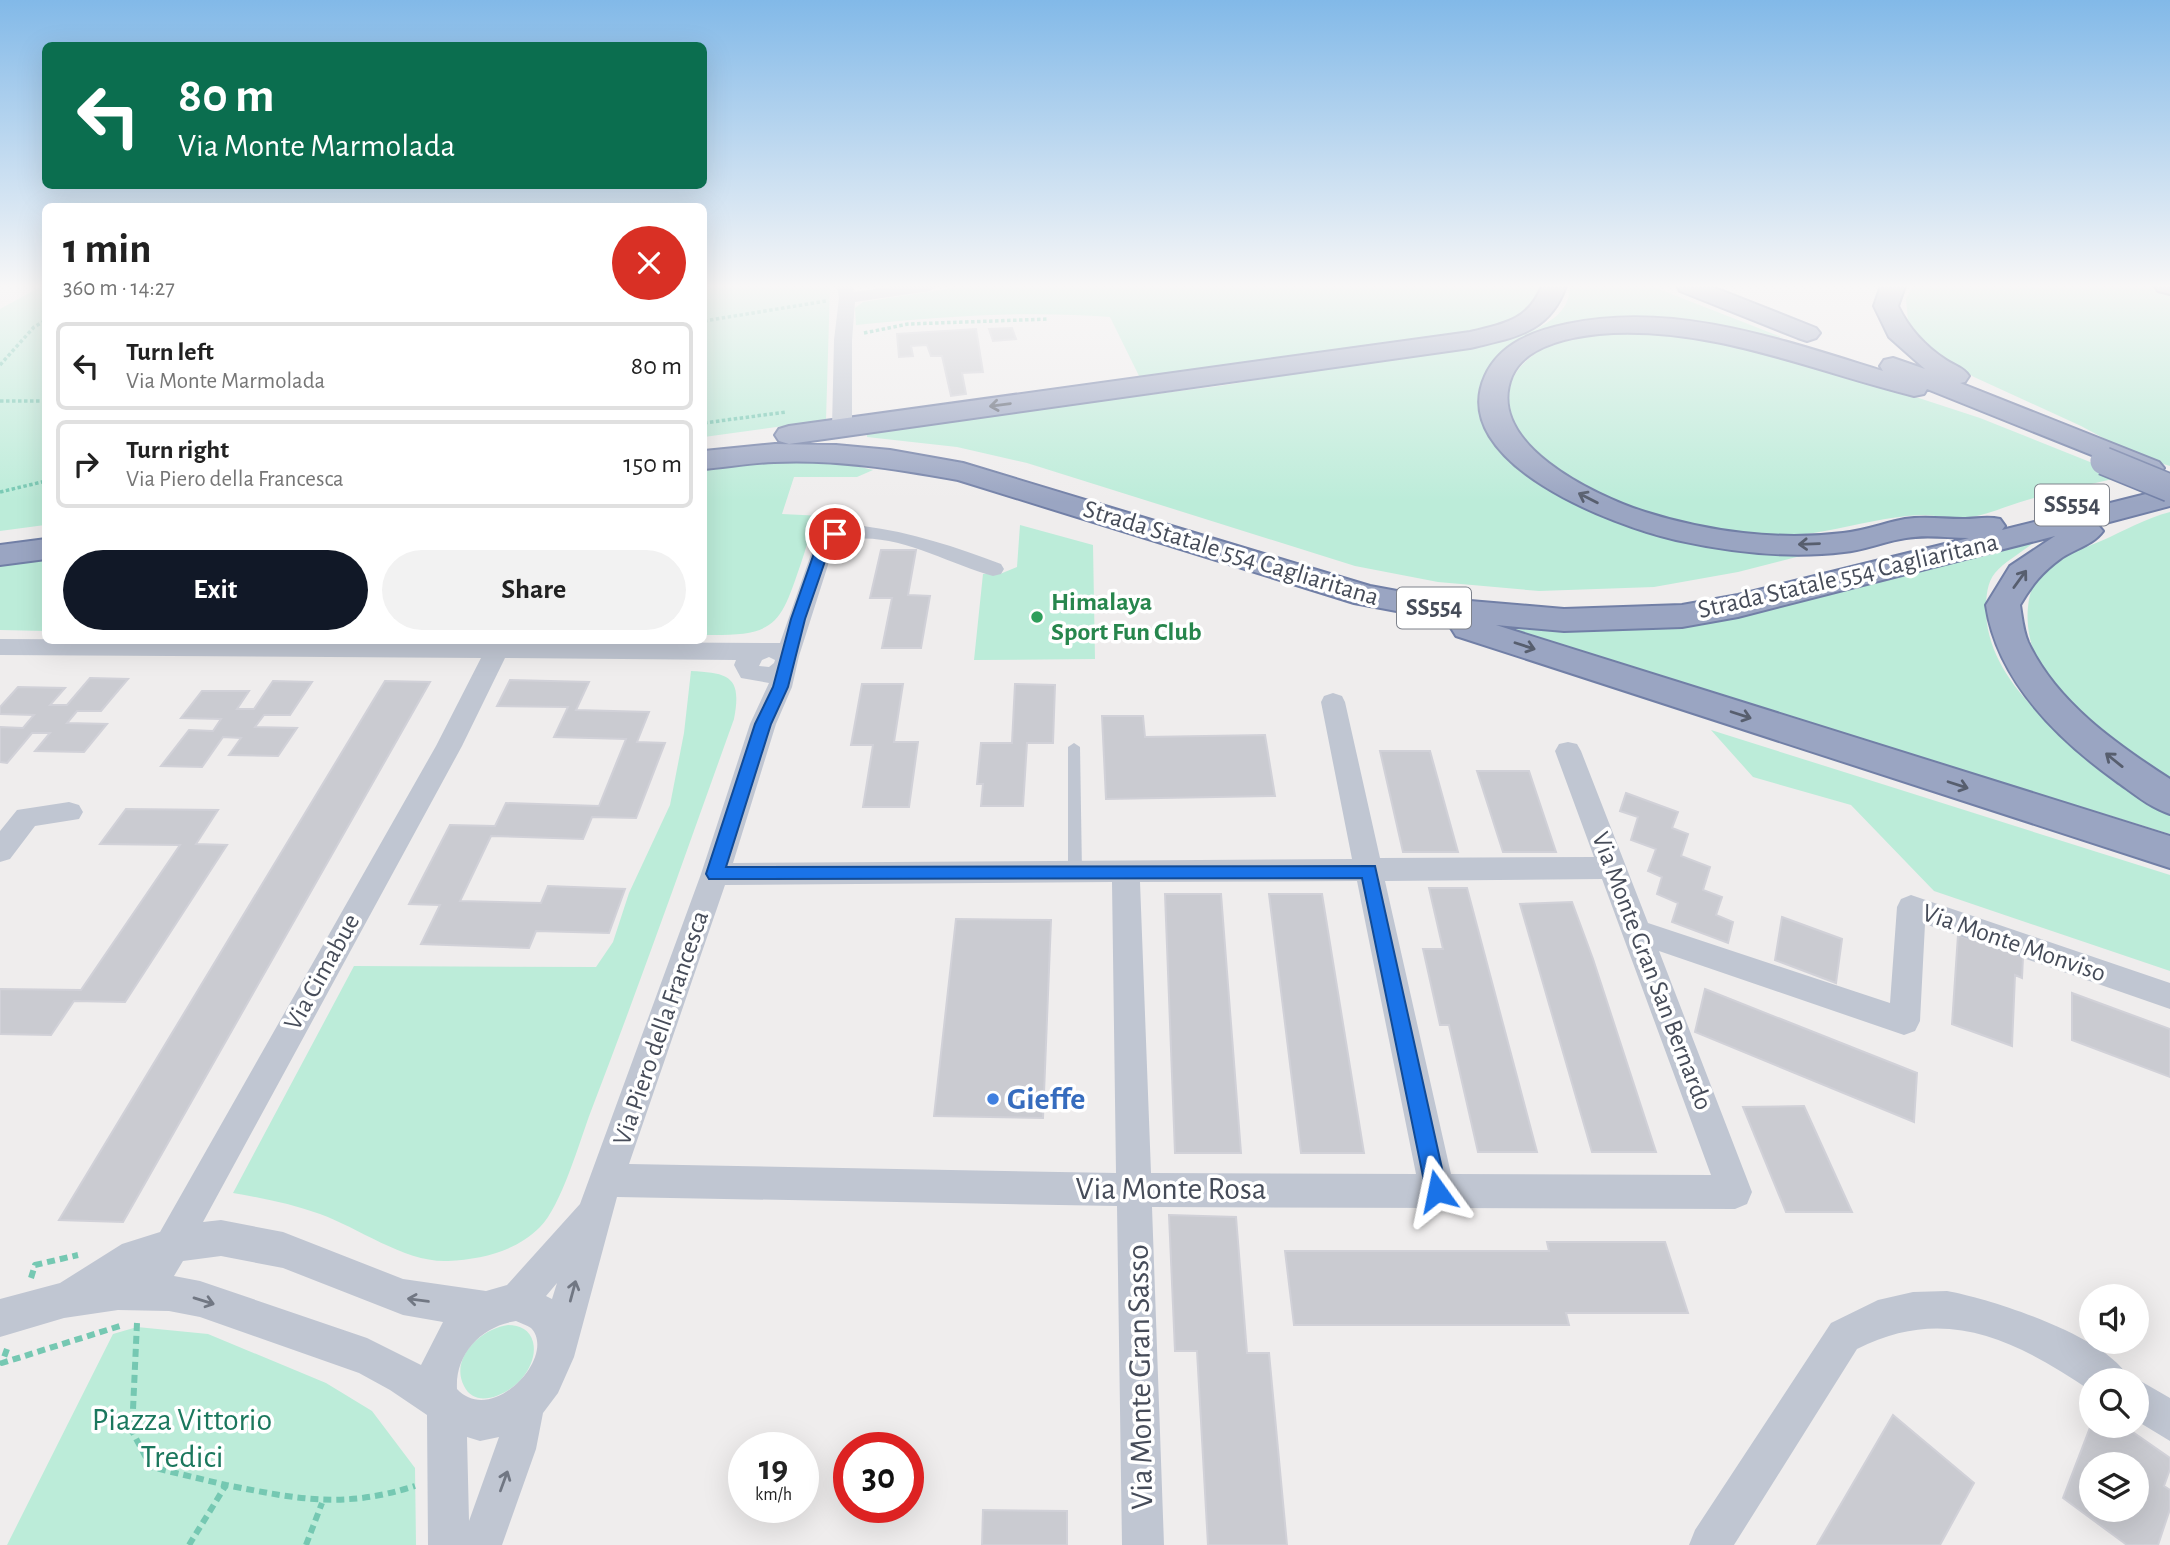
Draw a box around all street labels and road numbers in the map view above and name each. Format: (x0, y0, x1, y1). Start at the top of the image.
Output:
road number: SS554 (2035, 484, 2109, 526)
street label: Strada Statale 554 Cagliaritana (1080, 496, 1382, 610)
street label: Strada Statale 554 Cagliaritana (1695, 529, 2001, 623)
road number: SS554 (1397, 588, 1471, 628)
street label: Via Monte Gran San Bernardo (1587, 829, 1717, 1113)
street label: Via Monte Monviso (1919, 899, 2109, 987)
street label: Via Piero della Francesca (609, 907, 713, 1149)
street label: Via Cimabue (279, 910, 365, 1034)
street label: Via Monte Rosa (1075, 1173, 1267, 1205)
street label: Via Monte Gran Sasso (1122, 1244, 1158, 1510)

